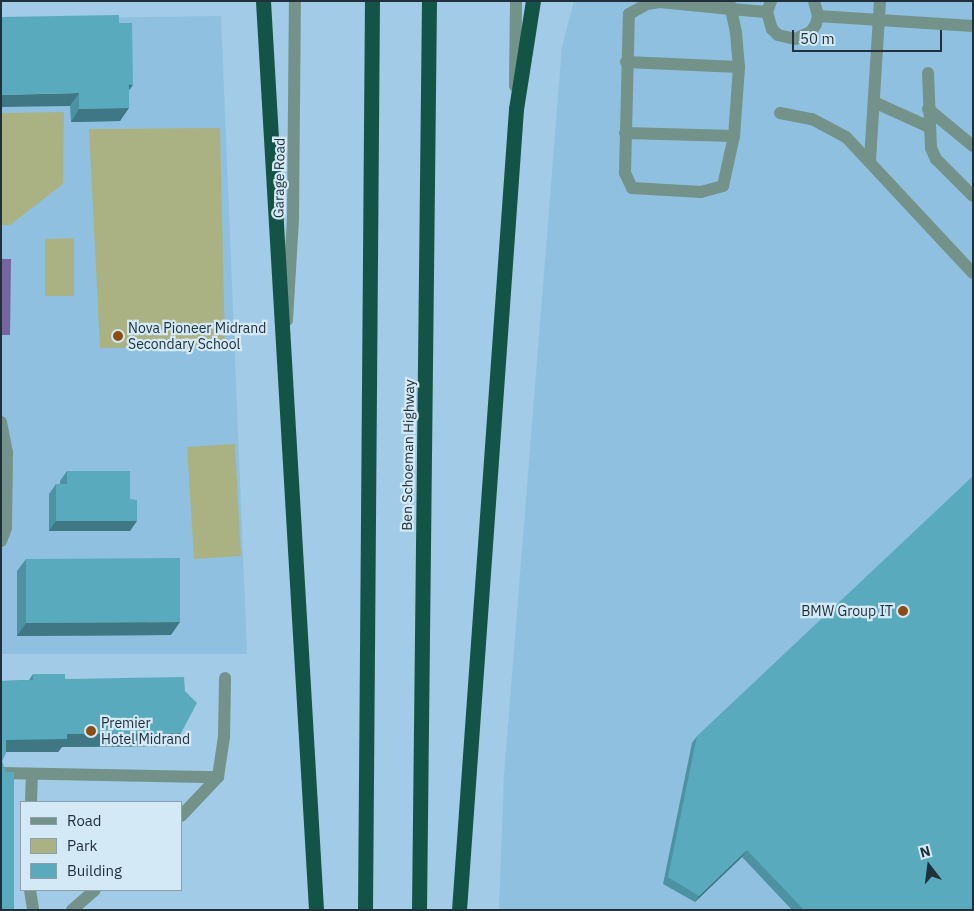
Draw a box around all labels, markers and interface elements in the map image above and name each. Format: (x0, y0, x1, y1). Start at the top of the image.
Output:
scale bar (794, 20, 944, 52)
text: 50 m (800, 29, 835, 48)
street label: Garage Road (270, 138, 288, 218)
place label: Nova Pioneer Midrand Secondary School (128, 320, 266, 352)
marker: Nova Pioneer Midrand Secondary School (112, 330, 124, 342)
street label: Ben Schoeman Highway (398, 379, 418, 531)
place label: BMW Group IT (801, 603, 893, 619)
marker: BMW Group IT (897, 605, 909, 617)
place label: Premier Hotel Midrand (101, 715, 190, 748)
marker: Premier Hotel Midrand (85, 725, 97, 737)
legend (20, 801, 182, 891)
text: Road (67, 811, 102, 830)
text: Park (67, 836, 97, 855)
north arrow (904, 841, 954, 891)
text: N (918, 842, 932, 862)
text: Building (67, 861, 122, 880)

